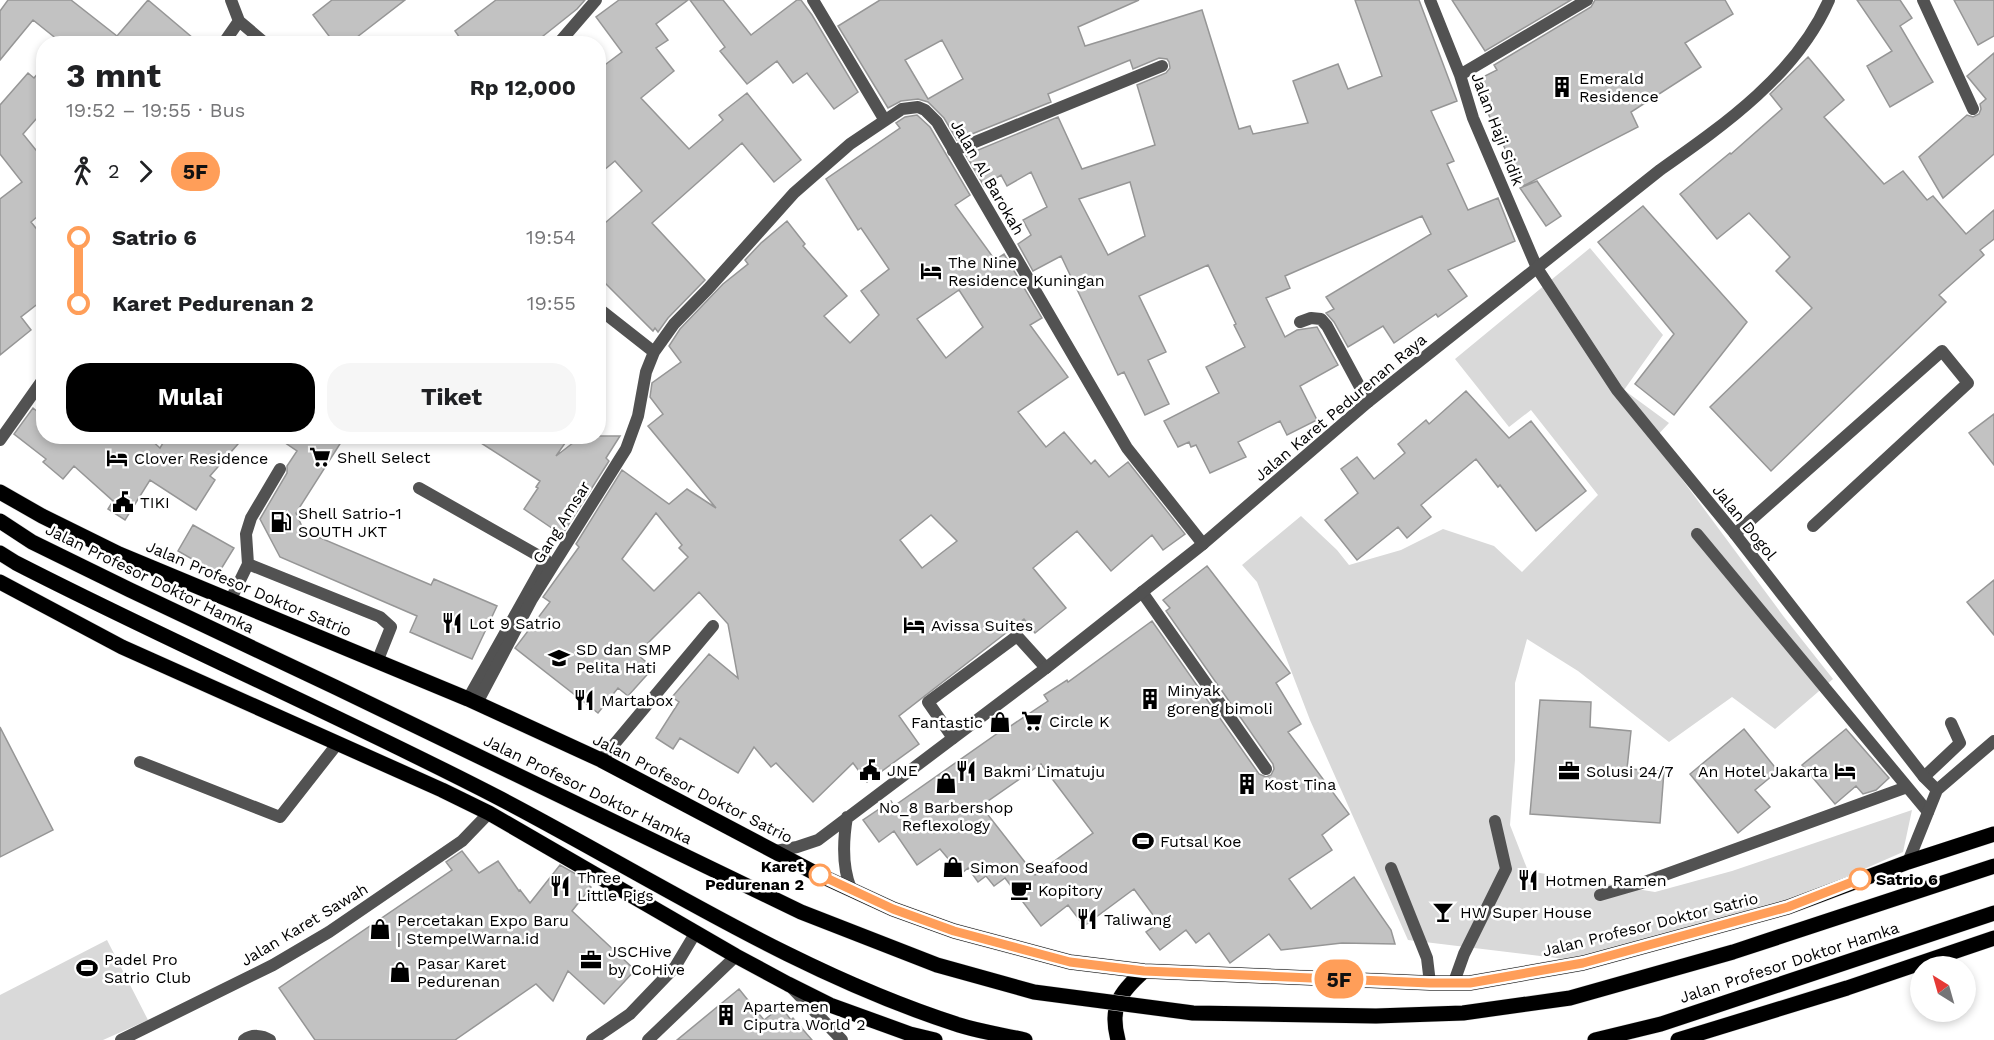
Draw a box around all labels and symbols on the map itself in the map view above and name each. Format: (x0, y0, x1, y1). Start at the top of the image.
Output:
place label: Emerald Residence (1579, 69, 1659, 106)
street label: Jalan Haji Sidik (1467, 70, 1528, 188)
building icon: Emerald Residence (1550, 75, 1574, 99)
street label: Jalan Al Barokah (947, 116, 1028, 238)
place label: The Nine Residence Kuningan (948, 253, 1105, 290)
hotel icon: The Nine Residence Kuningan (919, 259, 943, 283)
street label: Jalan Karet Pedurenan Raya (1250, 330, 1430, 485)
supermarket icon: Shell Select (308, 445, 332, 469)
hotel icon: Clover Residence (105, 446, 129, 470)
place label: Shell Select (337, 448, 431, 467)
place label: Clover Residence (134, 449, 268, 468)
street label: Gang Amsar (529, 477, 595, 567)
street label: Jalan Dogol (1709, 481, 1781, 564)
public building icon: TIKI (111, 490, 135, 514)
place label: TIKI (140, 493, 170, 512)
place label: Shell Satrio-1 SOUTH JKT (298, 504, 402, 541)
fuel station icon: Shell Satrio-1 SOUTH JKT (269, 510, 293, 534)
street label: Jalan Profesor Doktor Hamka (42, 520, 257, 637)
street label: Jalan Profesor Doktor Satrio (143, 536, 355, 641)
restaurant icon: Lot 9 Satrio (440, 611, 464, 635)
hotel icon: Avissa Suites (902, 613, 926, 637)
place label: Lot 9 Satrio (469, 614, 561, 633)
place label: Avissa Suites (931, 616, 1033, 635)
place label: SD dan SMP Pelita Hati (576, 640, 672, 677)
school or university icon: SD dan SMP Pelita Hati (547, 646, 571, 670)
place label: Minyak goreng bimoli (1167, 681, 1273, 718)
building icon: Minyak goreng bimoli (1138, 687, 1162, 711)
restaurant icon: Martabox (572, 688, 596, 712)
place label: Martabox (601, 691, 673, 710)
supermarket icon: Circle K (1020, 709, 1044, 733)
shop icon: Fantastic (988, 710, 1012, 734)
place label: Circle K (1049, 712, 1110, 731)
place label: Fantastic (911, 713, 983, 732)
street label: Jalan Profesor Doktor Satrio (590, 730, 796, 847)
street label: Jalan Profesor Doktor Hamka (480, 731, 695, 848)
public building icon: JNE (858, 758, 882, 782)
restaurant icon: Bakmi Limatuju (954, 759, 978, 783)
office icon: Solusi 24/7 (1557, 759, 1581, 783)
hotel icon: An Hotel Jakarta (1833, 759, 1857, 783)
place label: JNE (887, 761, 918, 780)
place label: Bakmi Limatuju (983, 762, 1105, 781)
place label: Solusi 24/7 (1586, 762, 1673, 781)
place label: An Hotel Jakarta (1698, 762, 1828, 781)
shop icon: No_8 Barbershop Reflexology (934, 771, 958, 795)
building icon: Kost Tina (1235, 772, 1259, 796)
place label: Kost Tina (1264, 775, 1336, 794)
place label: No_8 Barbershop Reflexology (879, 798, 1013, 835)
sports icon: Futsal Koe (1131, 829, 1155, 853)
place label: Futsal Koe (1160, 832, 1242, 851)
shop icon: Simon Seafood (941, 855, 965, 879)
place label: Karet Pedurenan 2 (705, 857, 804, 894)
place label: Simon Seafood (970, 858, 1088, 877)
marker: Karet Pedurenan 2 (809, 864, 831, 886)
place label: Three Little Pigs (577, 868, 654, 905)
restaurant icon: Hotmen Ramen (1516, 868, 1540, 892)
marker: Satrio 6 (1849, 868, 1871, 890)
place label: Satrio 6 (1876, 870, 1938, 889)
place label: Hotmen Ramen (1545, 871, 1667, 890)
restaurant icon: Three Little Pigs (548, 874, 572, 898)
cafe icon: Kopitory (1009, 878, 1033, 902)
street label: Jalan Karet Sawah (237, 879, 371, 970)
place label: Kopitory (1038, 881, 1104, 900)
street label: Jalan Profesor Doktor Satrio (1540, 888, 1760, 961)
bar icon: HW Super House (1431, 900, 1455, 924)
place label: HW Super House (1460, 903, 1592, 922)
restaurant icon: Taliwang (1075, 907, 1099, 931)
place label: Taliwang (1104, 910, 1171, 929)
place label: Percetakan Expo Baru | StempelWarna.id (397, 911, 569, 948)
shop icon: Percetakan Expo Baru | StempelWarna.id (368, 917, 392, 941)
street label: Jalan Profesor Doktor Hamka (1677, 918, 1901, 1007)
place label: JSCHive by CoHive (608, 942, 685, 979)
office icon: JSCHive by CoHive (579, 948, 603, 972)
place label: Padel Pro Satrio Club (104, 950, 191, 987)
place label: Pasar Karet Pedurenan (417, 954, 507, 991)
sports icon: Padel Pro Satrio Club (75, 956, 99, 980)
north arrow (1910, 956, 1976, 1022)
shop icon: Pasar Karet Pedurenan (388, 960, 412, 984)
line badge: 5F (1312, 960, 1366, 998)
place label: Apartemen Ciputra World 2 (743, 997, 866, 1034)
building icon: Apartemen Ciputra World 2 (714, 1003, 738, 1027)

